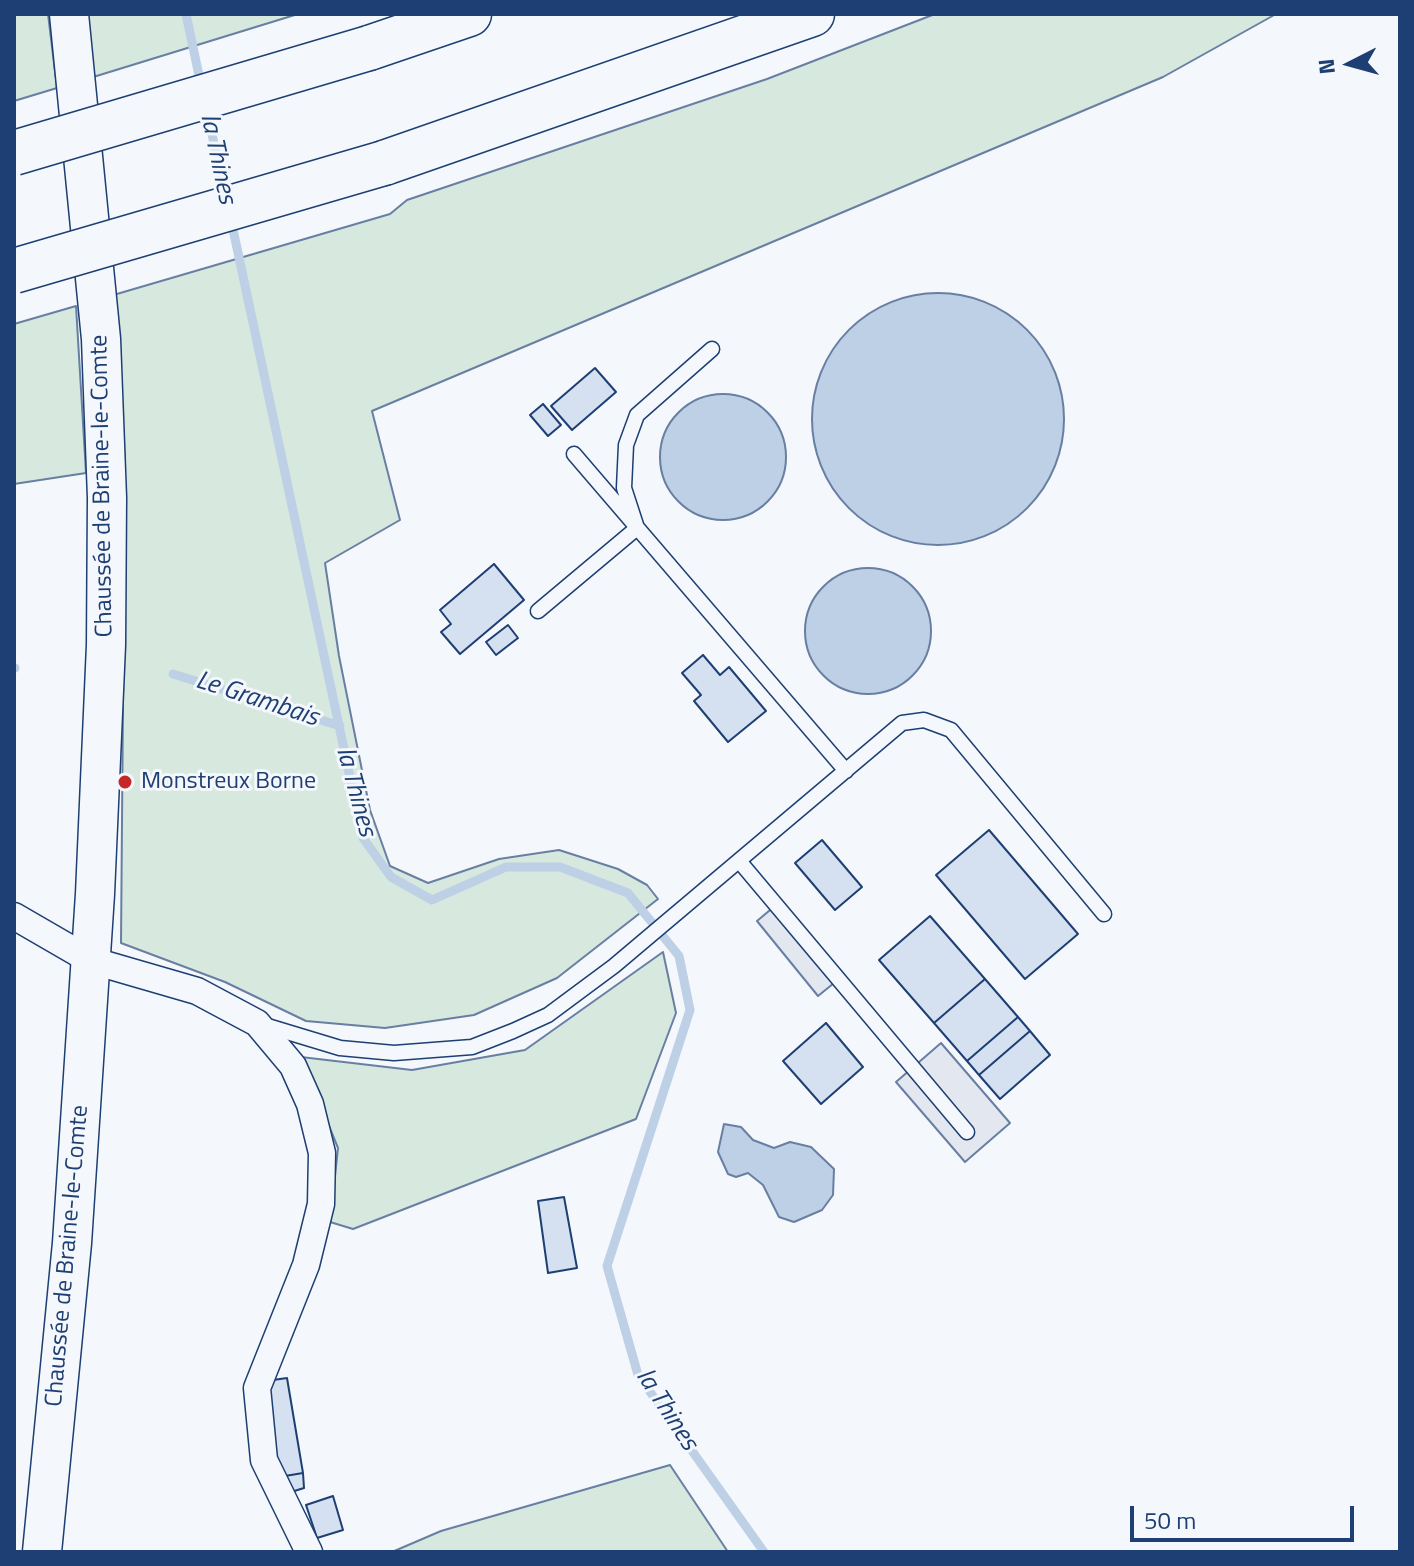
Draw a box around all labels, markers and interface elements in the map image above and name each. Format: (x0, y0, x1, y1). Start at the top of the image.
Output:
north arrow (1310, 24, 1390, 104)
text: N (1308, 57, 1344, 76)
water label: la Thines (192, 111, 242, 207)
street label: Chaussée de Braine-le-Comte (86, 334, 120, 638)
water label: Le Grambais (192, 666, 322, 734)
water label: la Thines (328, 744, 382, 840)
place label: Monstreux Borne (141, 768, 316, 796)
marker: Monstreux Borne (116, 773, 134, 791)
street label: Chaussée de Braine-le-Comte (40, 1104, 96, 1408)
water label: la Thines (628, 1363, 704, 1457)
scale bar (1134, 1490, 1358, 1540)
text: 50 m (1144, 1502, 1196, 1538)

